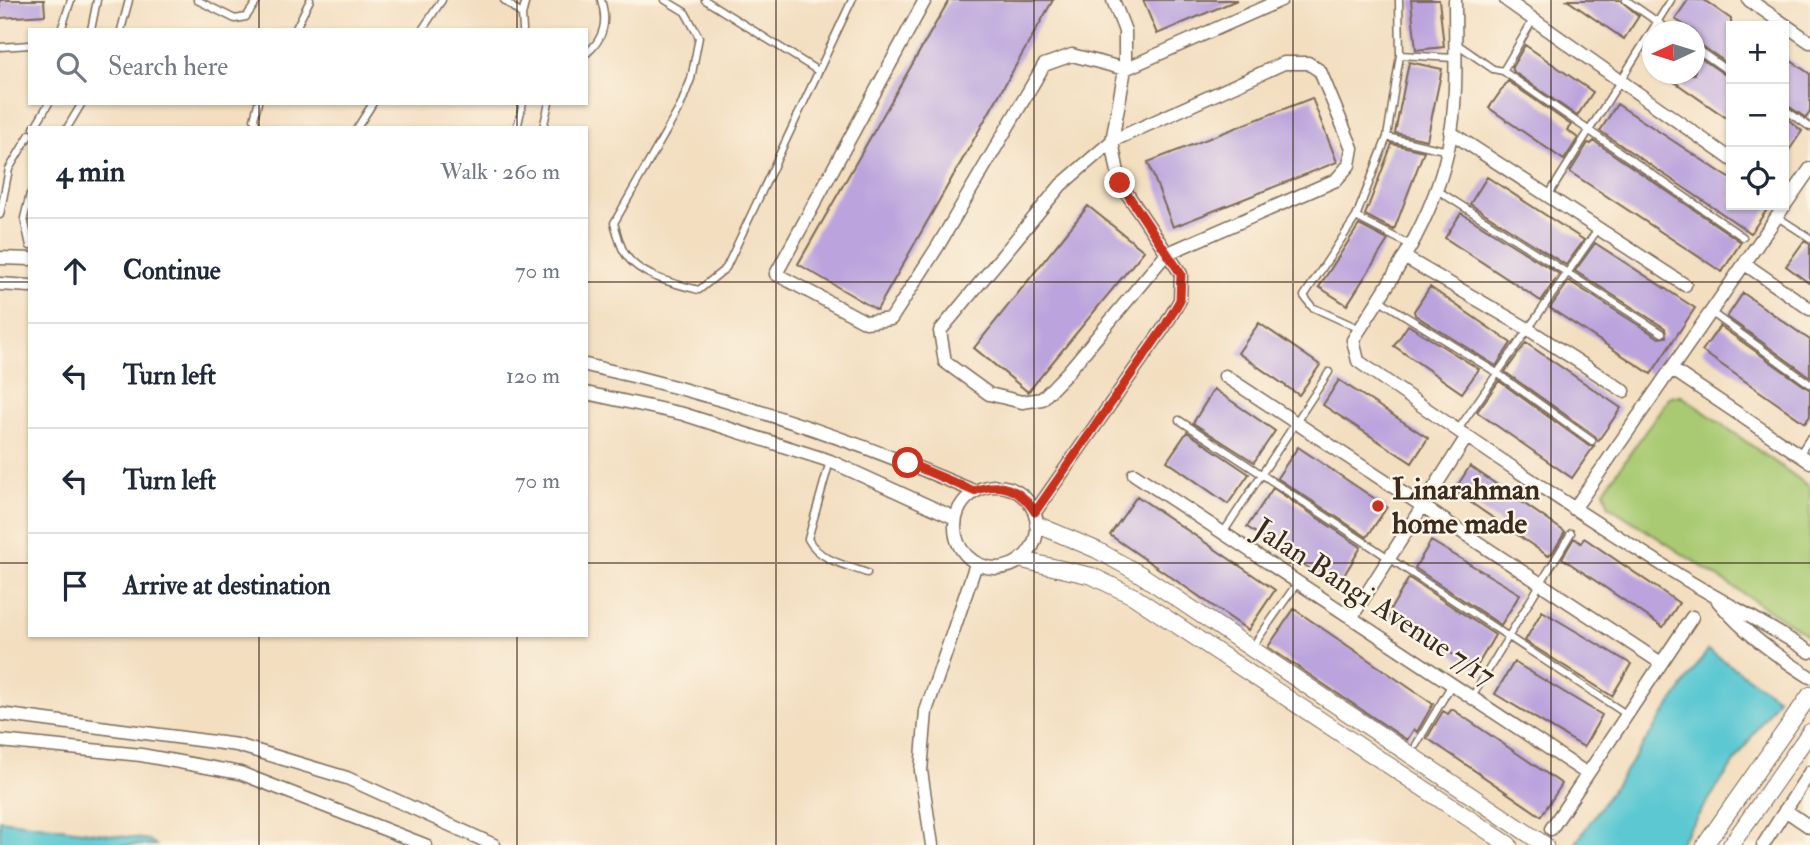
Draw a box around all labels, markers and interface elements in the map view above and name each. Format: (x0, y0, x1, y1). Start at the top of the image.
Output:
north arrow (1642, 21, 1705, 84)
map controls (1726, 21, 1789, 210)
button: + (1726, 21, 1789, 84)
search box (28, 28, 588, 105)
icon: search (52, 48, 90, 86)
text: Search here (108, 51, 228, 83)
button: − (1726, 84, 1789, 147)
button: locate (1726, 147, 1789, 210)
text: 4 min (56, 153, 125, 190)
text: Walk · 260 m (440, 157, 560, 186)
route end (1104, 167, 1135, 198)
icon: ahead (56, 252, 94, 290)
text: Continue (123, 255, 221, 287)
text: 70 m (515, 256, 560, 285)
icon: left (56, 357, 94, 395)
text: Turn left (123, 360, 216, 392)
text: 120 m (506, 361, 560, 390)
route start (892, 447, 923, 478)
icon: left (56, 462, 94, 500)
text: Turn left (123, 465, 216, 497)
text: 70 m (515, 466, 560, 495)
place label: Linarahman home made (1392, 471, 1540, 542)
marker: Linarahman home made (1370, 498, 1386, 514)
street label: Jalan Bangi Avenue 7/17 (1246, 510, 1503, 695)
icon: arrive (56, 567, 94, 605)
text: Arrive at destination (123, 570, 331, 602)

